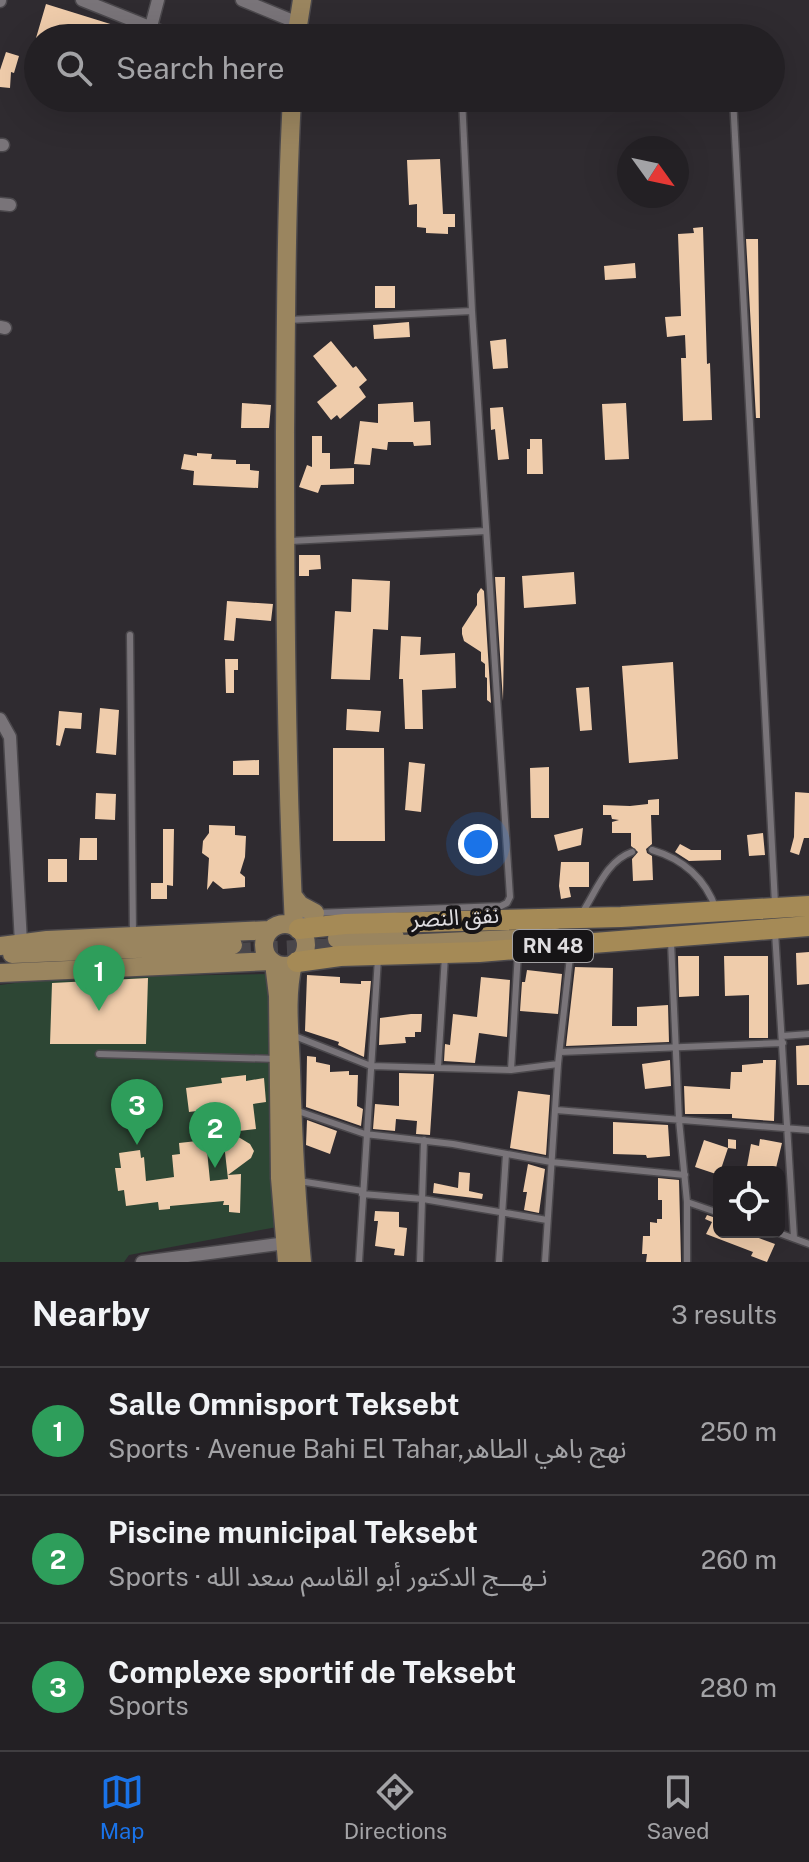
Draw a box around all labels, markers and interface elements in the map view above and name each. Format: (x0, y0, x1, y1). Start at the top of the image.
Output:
search box (24, 24, 785, 112)
icon: search (52, 46, 96, 90)
text: Search here (116, 50, 284, 86)
north arrow (617, 136, 689, 208)
your location (458, 824, 498, 864)
street label: نفق النصر (409, 902, 500, 933)
road number: RN 48 (513, 930, 593, 962)
pin: 1 (73, 945, 125, 1011)
pin: 3 (111, 1079, 163, 1145)
pin: 2 (189, 1102, 241, 1168)
map controls (713, 1166, 785, 1238)
button: locate (713, 1166, 785, 1238)
text: Nearby (32, 1294, 150, 1334)
text: 3 results (671, 1299, 777, 1330)
text: Salle Omnisport Teksebt (108, 1386, 459, 1422)
text: 1 (52, 1416, 64, 1447)
text: 250 m (700, 1416, 777, 1447)
text: Sports · Avenue Bahi El Tahar,نهج باهي الطاهر (108, 1433, 627, 1464)
text: Piscine municipal Teksebt (108, 1514, 478, 1550)
text: 2 (50, 1544, 66, 1575)
text: 260 m (701, 1544, 777, 1575)
text: Sports · نـهـــج الدكتور أبو القاسم سعد الله (108, 1561, 548, 1592)
text: Complexe sportif de Teksebt (108, 1654, 516, 1690)
text: 3 (49, 1672, 67, 1703)
text: 280 m (700, 1672, 777, 1703)
text: Sports (108, 1690, 189, 1721)
tab: Map (100, 1770, 144, 1844)
tab: Directions (344, 1770, 447, 1844)
tab: Saved (646, 1770, 709, 1844)

